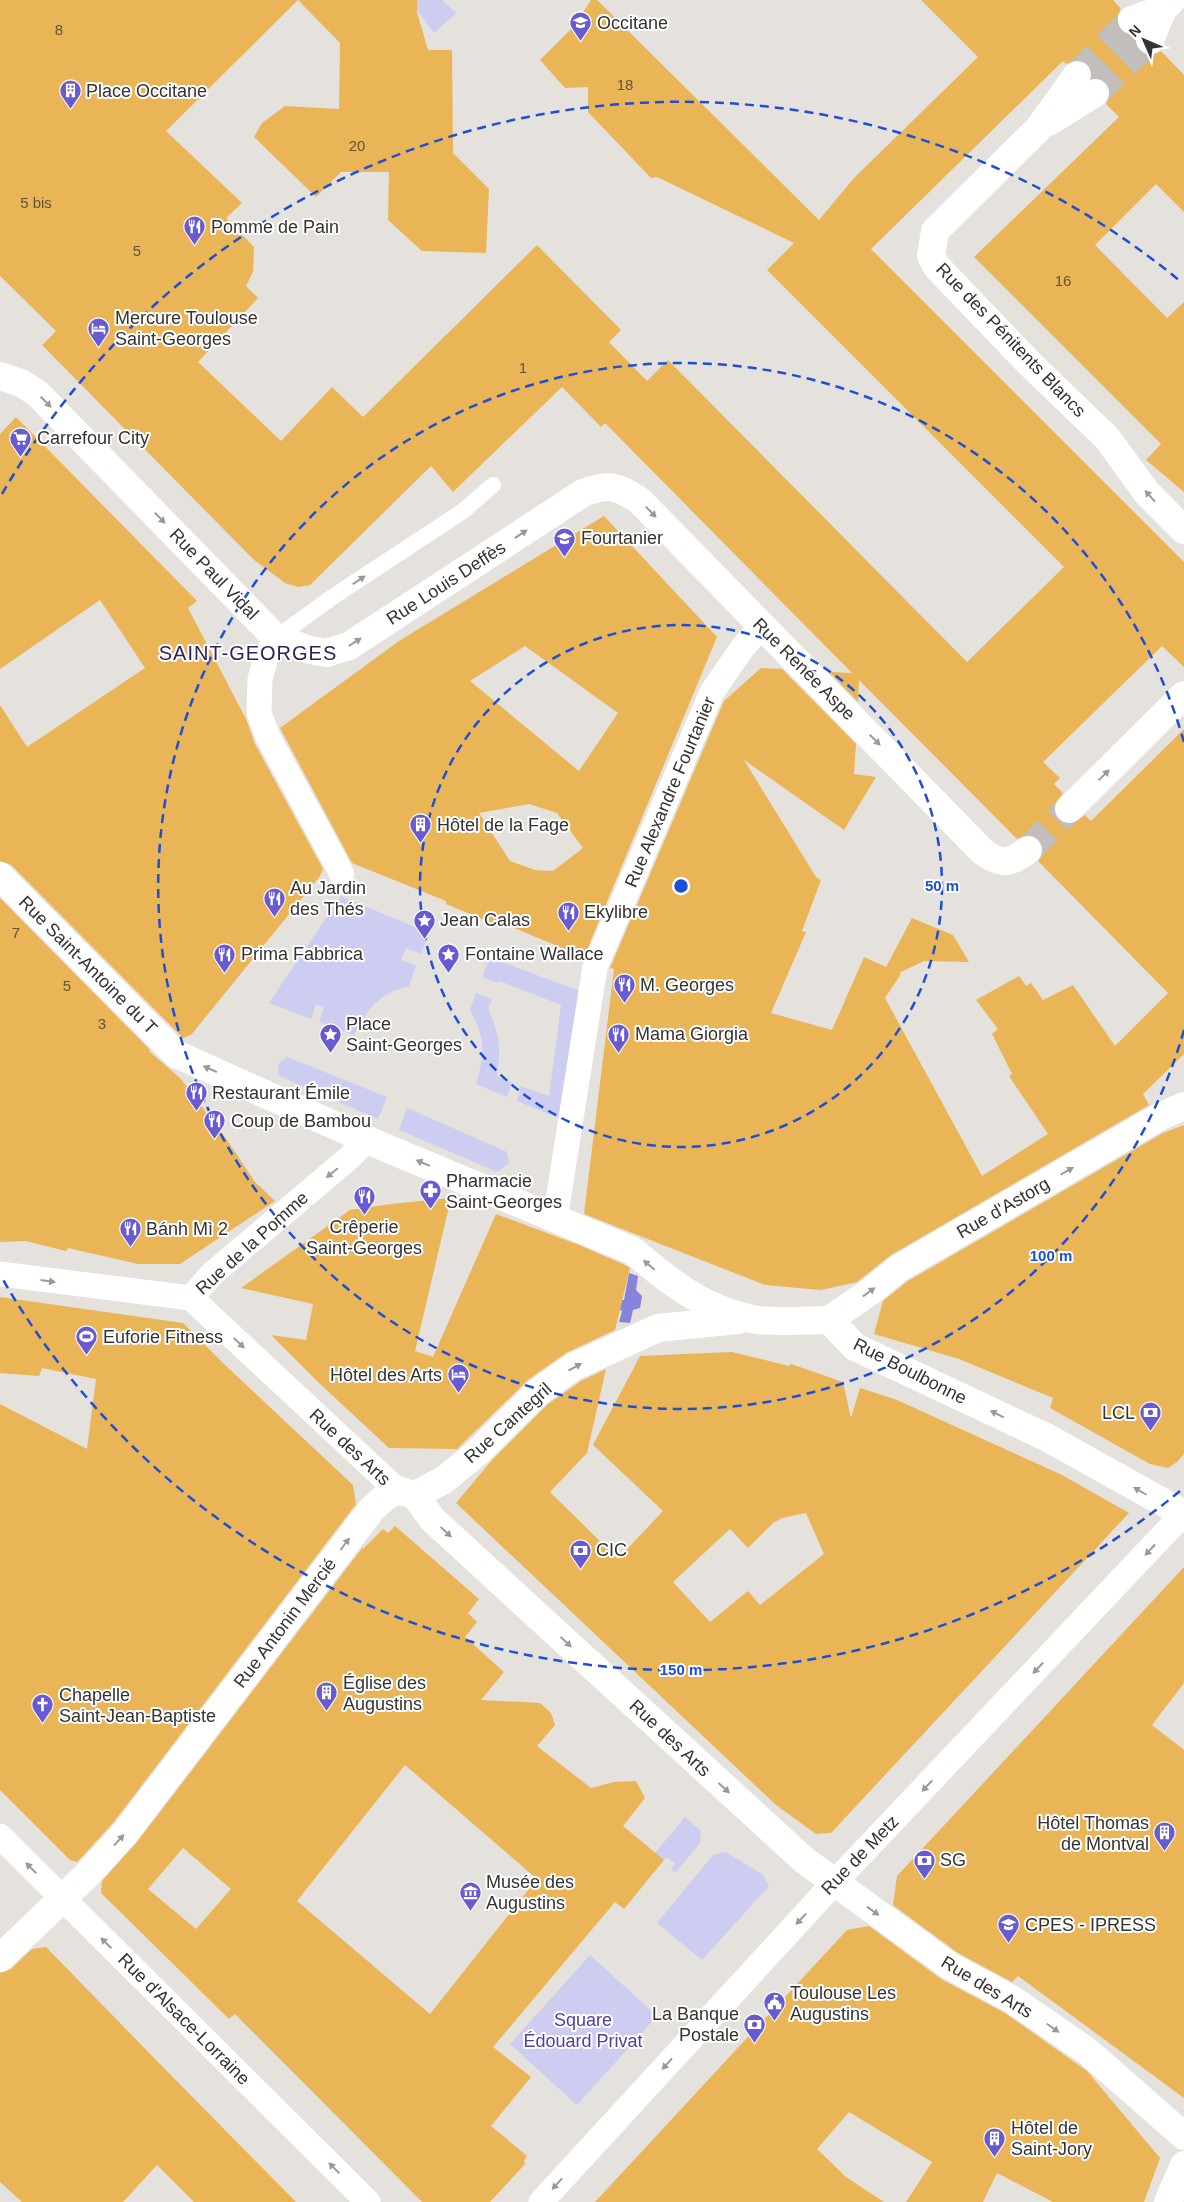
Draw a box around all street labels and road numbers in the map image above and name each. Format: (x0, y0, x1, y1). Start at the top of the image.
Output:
street label: Rue des Pénitents Blancs (932, 259, 1090, 421)
street label: Rue Paul Vidal (166, 524, 262, 624)
street label: Rue Louis Deffès (383, 537, 509, 629)
street label: Rue Renée Aspe (749, 614, 859, 724)
street label: Rue Alexandre Fourtanier (621, 694, 719, 890)
street label: Rue Saint-Antoine du T (15, 892, 161, 1038)
street label: Rue d'Astorg (953, 1173, 1053, 1243)
street label: Rue de la Pomme (192, 1187, 312, 1299)
street label: Rue Boulbonne (850, 1334, 970, 1408)
street label: Rue Cantegril (460, 1379, 556, 1467)
street label: Rue des Arts (305, 1405, 395, 1489)
street label: Rue Antonin Mercié (230, 1554, 340, 1692)
street label: Rue des Arts (625, 1696, 715, 1780)
street label: Rue de Metz (817, 1811, 903, 1899)
street label: Rue d'Alsace-Lorraine (114, 1949, 254, 2089)
street label: Rue des Arts (938, 1952, 1036, 2022)

